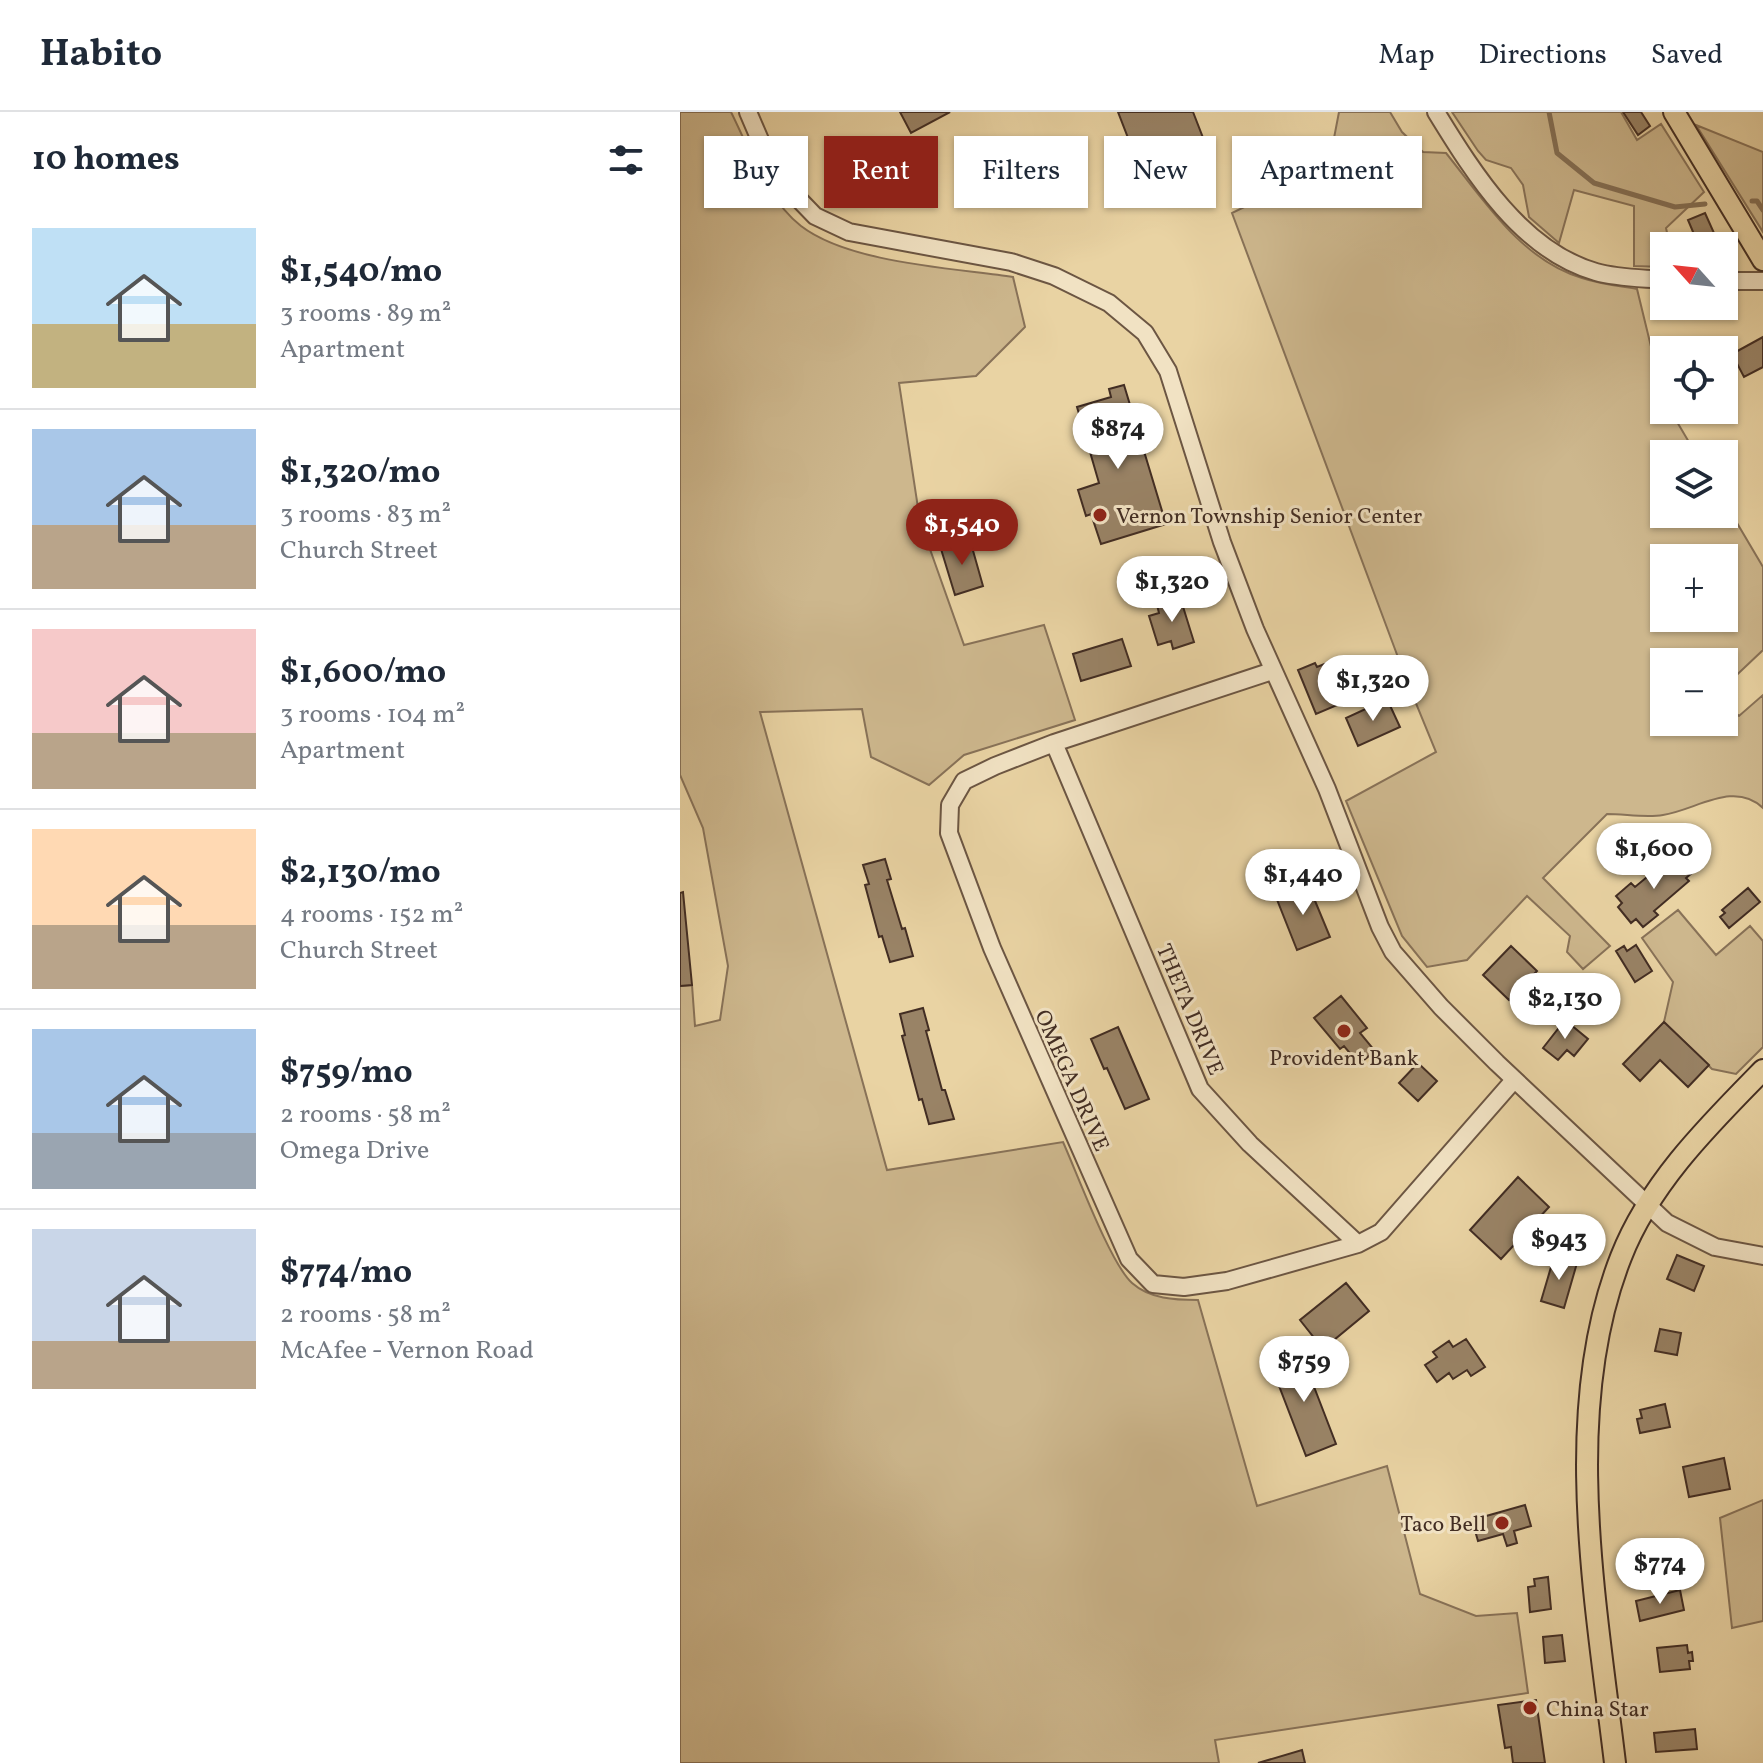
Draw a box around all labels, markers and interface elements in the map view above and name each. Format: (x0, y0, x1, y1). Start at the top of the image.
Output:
text: Habito (40, 29, 162, 82)
text: Map (1379, 36, 1435, 75)
text: Directions (1479, 36, 1607, 75)
text: Saved (1651, 36, 1723, 75)
chip: Buy (704, 136, 808, 208)
chip: Rent (824, 136, 938, 208)
chip: Filters (954, 136, 1088, 208)
chip: New (1104, 136, 1216, 208)
chip: Apartment (1232, 136, 1422, 208)
text: 10 homes (32, 137, 180, 184)
icon: filters (604, 138, 648, 182)
north arrow (1650, 232, 1738, 320)
map controls (1650, 232, 1738, 736)
text: $1,540/mo (280, 249, 442, 296)
icon: home (96, 260, 192, 356)
text: 3 rooms · 89 m² (280, 296, 451, 332)
text: Apartment (280, 332, 405, 368)
button: locate (1650, 336, 1738, 424)
pin: $874 (1071, 403, 1165, 471)
text: $874 (1091, 411, 1145, 447)
button: layers (1650, 440, 1738, 528)
text: $1,320/mo (280, 450, 440, 497)
icon: home (96, 461, 192, 557)
text: 3 rooms · 83 m² (280, 497, 451, 533)
pin: $1,540 (897, 499, 1027, 567)
place label: Vernon Township Senior Center (1116, 502, 1422, 533)
marker: Vernon Township Senior Center (1091, 506, 1109, 524)
text: $1,540 (924, 507, 1000, 543)
text: Church Street (280, 533, 438, 569)
button: + (1650, 544, 1738, 632)
pin: $1,320 (1107, 556, 1237, 624)
text: $1,320 (1135, 564, 1209, 600)
button: − (1650, 648, 1738, 736)
text: $1,600/mo (280, 650, 446, 697)
pin: $1,320 (1308, 655, 1438, 723)
icon: home (96, 661, 192, 757)
text: $1,320 (1336, 663, 1410, 699)
text: 3 rooms · 104 m² (280, 697, 465, 733)
text: Apartment (280, 733, 405, 769)
pin: $1,600 (1589, 823, 1719, 891)
text: $1,600 (1614, 831, 1694, 867)
pin: $1,440 (1238, 849, 1368, 917)
text: $2,130/mo (280, 850, 441, 897)
text: $1,440 (1263, 857, 1343, 893)
icon: home (96, 861, 192, 957)
text: 4 rooms · 152 m² (280, 897, 463, 933)
text: Church Street (280, 933, 438, 969)
street label: THETA DRIVE (1147, 939, 1230, 1081)
pin: $2,130 (1500, 973, 1630, 1041)
text: $2,130 (1528, 981, 1602, 1017)
street label: OMEGA DRIVE (1026, 1005, 1116, 1157)
marker: Provident Bank (1335, 1022, 1353, 1040)
place label: Provident Bank (1269, 1044, 1419, 1075)
text: $759/mo (280, 1050, 413, 1097)
icon: home (96, 1061, 192, 1157)
text: 2 rooms · 58 m² (280, 1097, 451, 1133)
text: Omega Drive (280, 1133, 429, 1169)
pin: $943 (1512, 1214, 1606, 1282)
text: $943 (1531, 1222, 1587, 1258)
text: $774/mo (280, 1250, 412, 1297)
icon: home (96, 1261, 192, 1357)
text: 2 rooms · 58 m² (280, 1297, 451, 1333)
text: McAfee - Vernon Road (280, 1333, 534, 1369)
pin: $759 (1257, 1336, 1351, 1404)
text: $759 (1277, 1344, 1331, 1380)
place label: Taco Bell (1400, 1510, 1486, 1541)
marker: Taco Bell (1493, 1514, 1511, 1532)
pin: $774 (1613, 1538, 1707, 1606)
text: $774 (1633, 1546, 1687, 1582)
place label: China Star (1546, 1695, 1649, 1726)
marker: China Star (1521, 1699, 1539, 1717)

